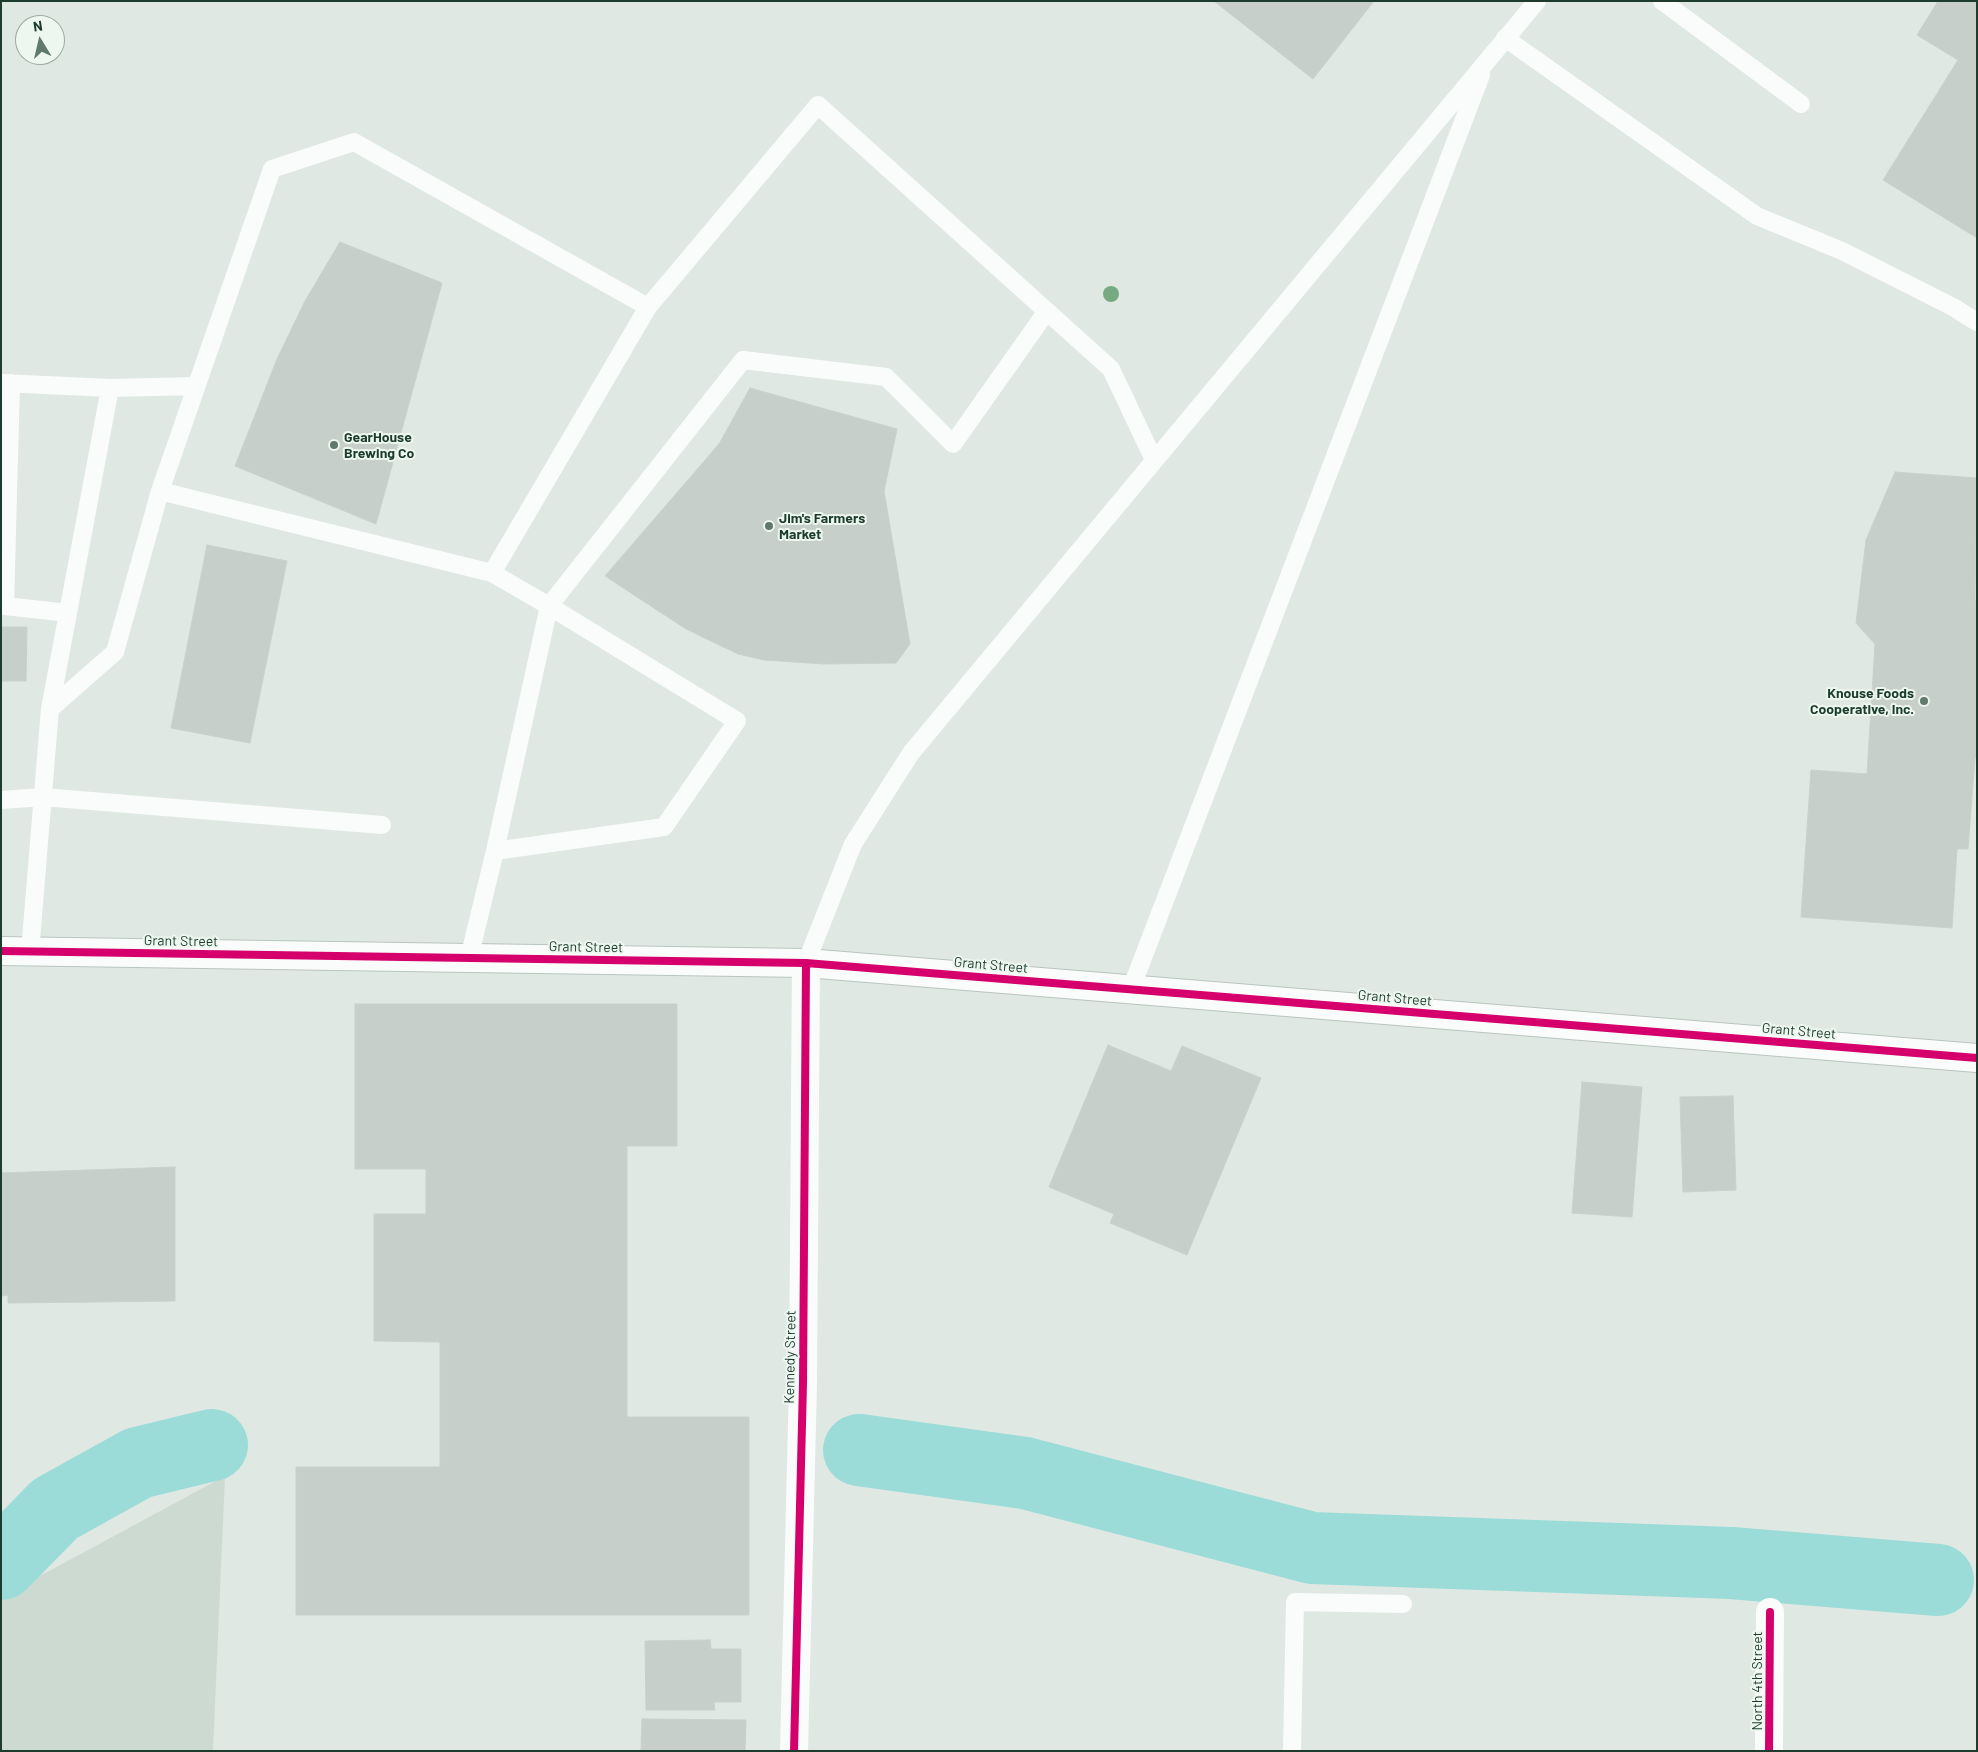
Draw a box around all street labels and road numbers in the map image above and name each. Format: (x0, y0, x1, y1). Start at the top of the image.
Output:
street label: Grant Street (144, 932, 218, 950)
street label: Grant Street (549, 938, 623, 956)
street label: Grant Street (953, 953, 1029, 977)
street label: Grant Street (1357, 986, 1433, 1010)
street label: Grant Street (1761, 1019, 1837, 1043)
street label: Kennedy Street (781, 1310, 799, 1404)
street label: North 4th Street (1749, 1631, 1765, 1731)

